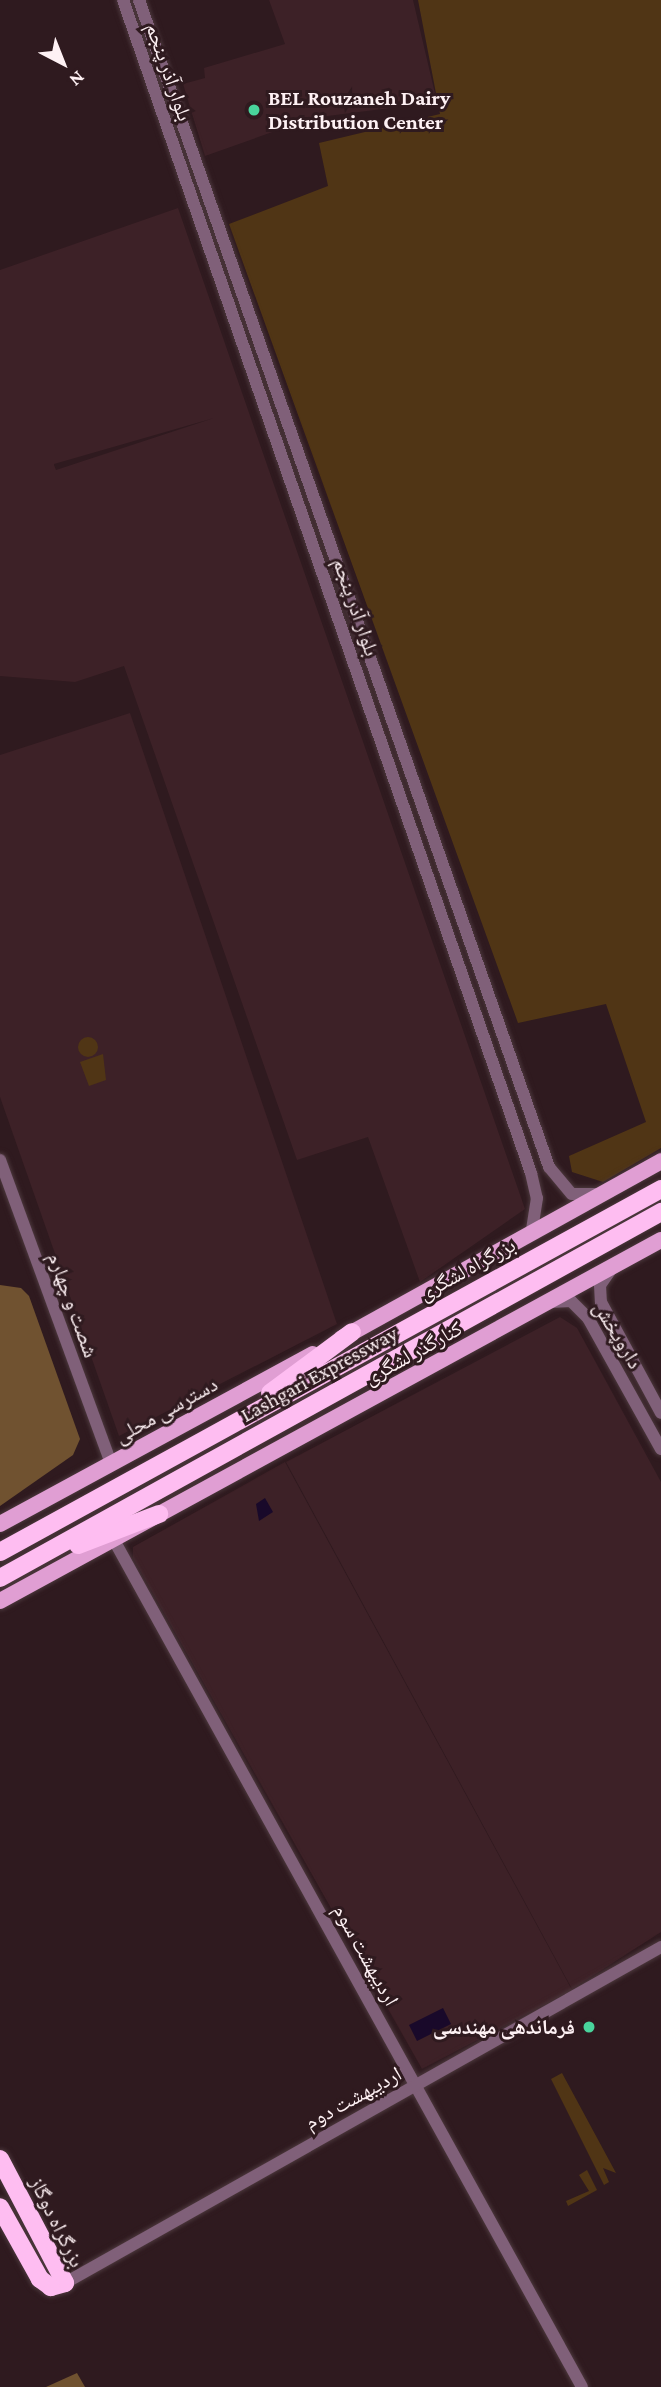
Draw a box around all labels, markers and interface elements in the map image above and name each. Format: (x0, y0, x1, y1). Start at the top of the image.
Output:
street label: بلوار آذر پنجم (140, 20, 198, 124)
north arrow (28, 28, 98, 98)
text: N (66, 67, 89, 91)
place label: BEL Rouzaneh Dairy Distribution Center (268, 85, 450, 135)
marker: BEL Rouzaneh Dairy Distribution Center (246, 102, 262, 118)
street label: بلوار آذر پنجم (327, 555, 385, 659)
street label: بزرگراه لشگری (414, 1232, 520, 1306)
street label: شصت و چهارم (42, 1249, 104, 1361)
street label: داروپخش (588, 1297, 648, 1373)
street label: کنارگذر لشگری (359, 1316, 467, 1390)
street label: Lashgari Expressway (236, 1320, 402, 1428)
street label: دسترسی محلی (110, 1371, 222, 1449)
street label: اردیبهشت سوم (328, 1900, 404, 2010)
place label: فرماندهی مهندسی (433, 2014, 575, 2040)
marker: فرماندهی مهندسی (581, 2019, 597, 2035)
street label: اردیبهشت دوم (300, 2061, 406, 2135)
street label: بزرگراه دوگاز (24, 2173, 90, 2271)

